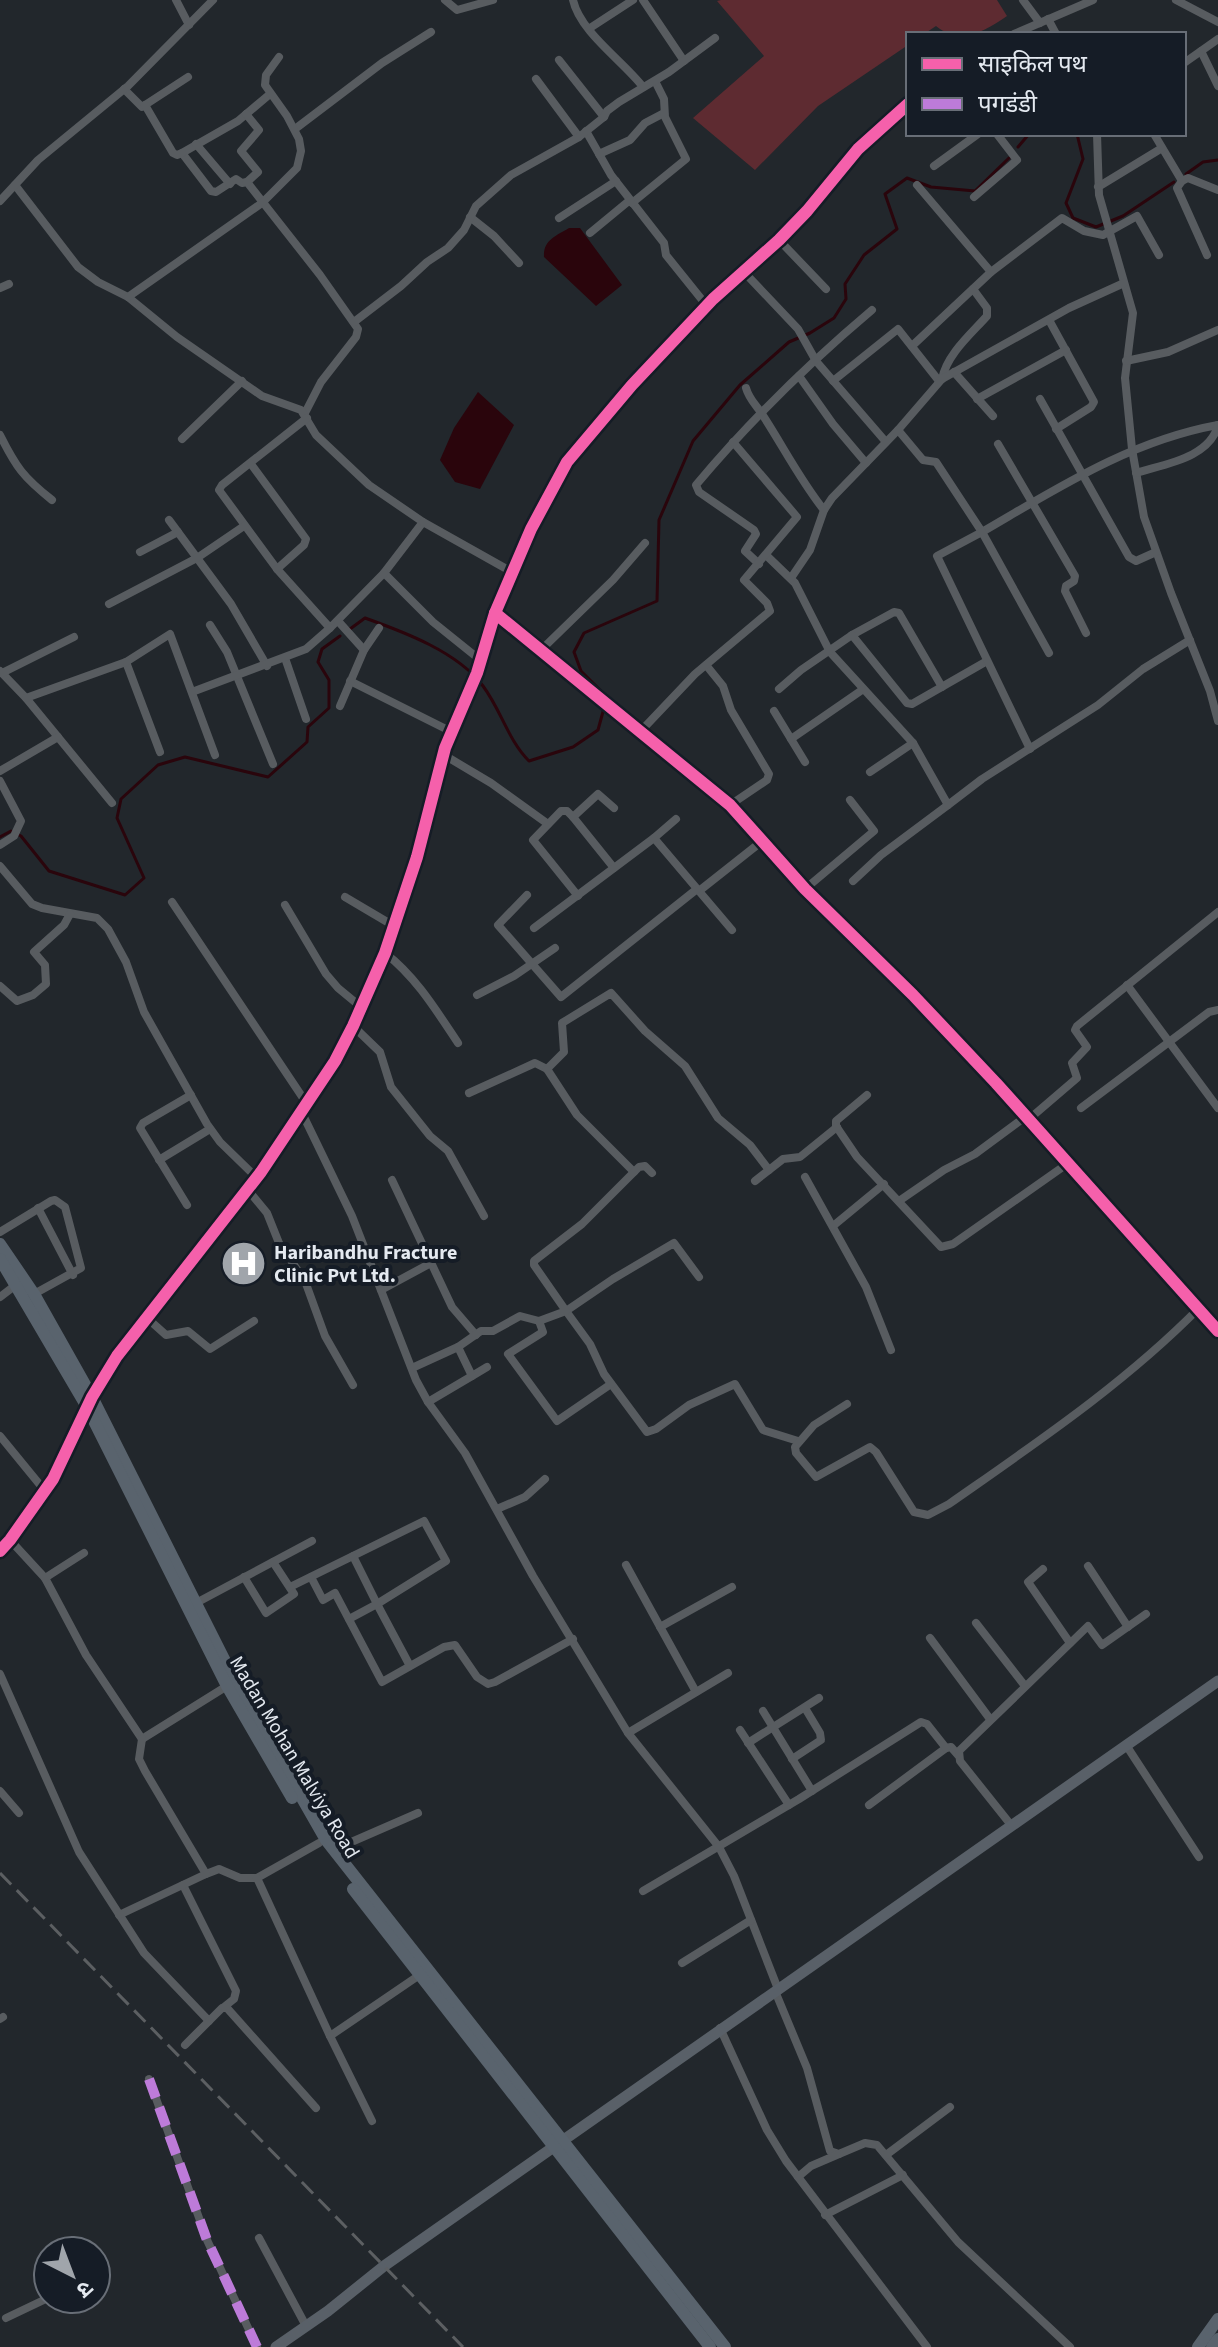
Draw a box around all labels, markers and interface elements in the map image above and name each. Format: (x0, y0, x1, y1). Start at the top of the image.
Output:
legend (906, 32, 1186, 136)
text: साइकिल पथ (978, 47, 1088, 82)
text: पगडंडी (978, 87, 1038, 122)
hospital icon: Haribandhu Fracture Clinic Pvt Ltd. (219, 1239, 267, 1287)
place label: Haribandhu Fracture Clinic Pvt Ltd. (274, 1239, 457, 1290)
street label: Madan Mohan Malviya Road (222, 1651, 366, 1864)
north arrow (32, 2235, 112, 2315)
text: उ (68, 2273, 100, 2306)

